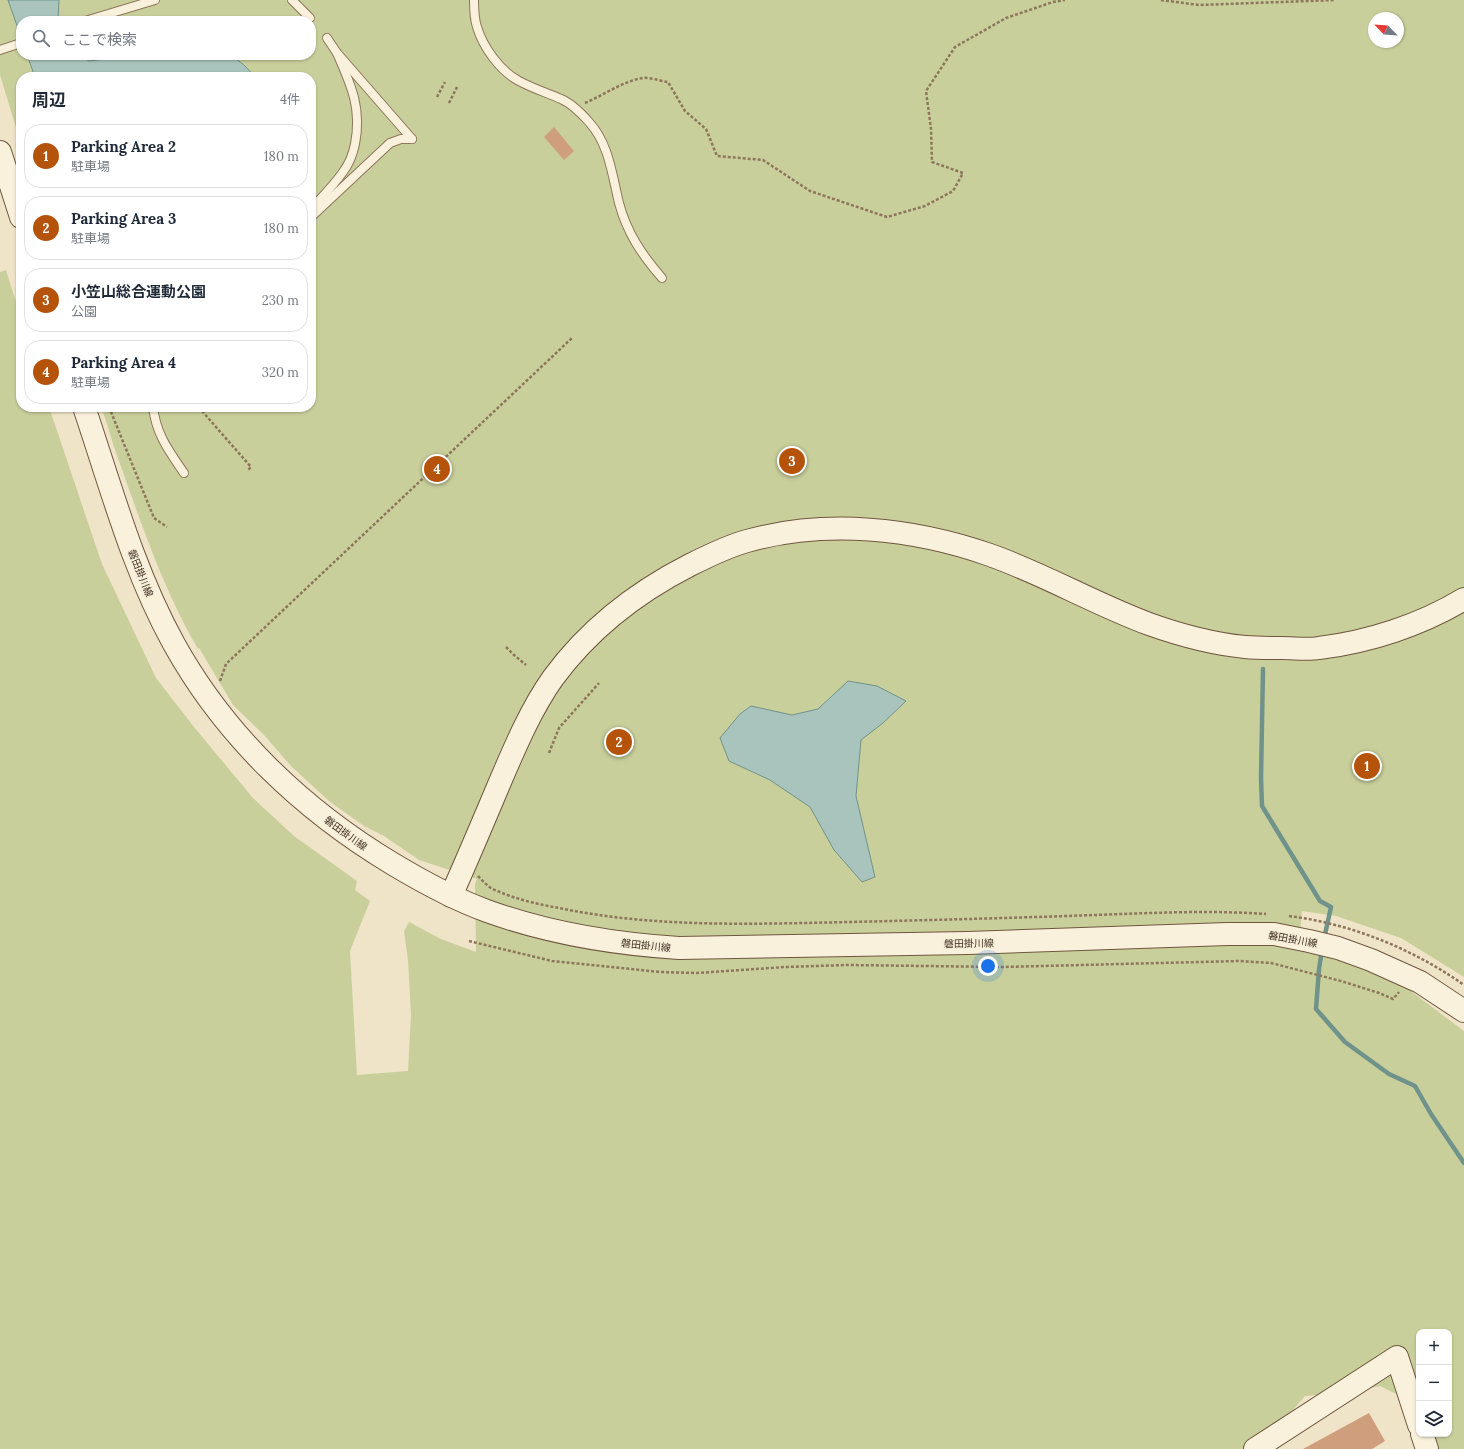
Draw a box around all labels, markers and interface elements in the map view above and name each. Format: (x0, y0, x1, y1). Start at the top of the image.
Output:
north arrow (1368, 12, 1404, 48)
search box (16, 16, 316, 60)
icon: search (30, 27, 52, 49)
text: ここで検索 (62, 30, 137, 49)
text: 周辺 (32, 89, 66, 111)
text: 4件 (280, 91, 300, 108)
text: Parking Area 2 (71, 137, 176, 156)
text: 1 (43, 148, 49, 165)
text: 180 m (264, 148, 299, 165)
text: 駐車場 (71, 158, 110, 175)
text: Parking Area 3 (71, 209, 176, 228)
text: 2 (43, 220, 49, 237)
text: 180 m (264, 220, 299, 237)
text: 駐車場 (71, 230, 110, 247)
text: 小笠山総合運動公園 (71, 282, 206, 301)
text: 3 (42, 292, 50, 309)
text: 230 m (262, 292, 299, 309)
text: 公園 (71, 303, 97, 320)
text: Parking Area 4 (71, 353, 176, 372)
text: 4 (42, 364, 50, 381)
text: 320 m (262, 364, 299, 381)
text: 駐車場 (71, 374, 110, 391)
pin: 3 (779, 446, 805, 476)
pin: 4 (424, 454, 450, 484)
street label: 磐田掛川線 (125, 548, 156, 599)
pin: 2 (606, 727, 632, 757)
pin: 1 (1354, 751, 1380, 781)
street label: 磐田掛川線 (322, 813, 370, 853)
street label: 磐田掛川線 (1267, 929, 1319, 950)
street label: 磐田掛川線 (620, 936, 671, 955)
street label: 磐田掛川線 (944, 937, 994, 950)
your location (978, 956, 998, 976)
map controls (1416, 1329, 1452, 1437)
button: + (1416, 1329, 1452, 1365)
button: − (1416, 1365, 1452, 1401)
button: layers (1416, 1401, 1452, 1437)

